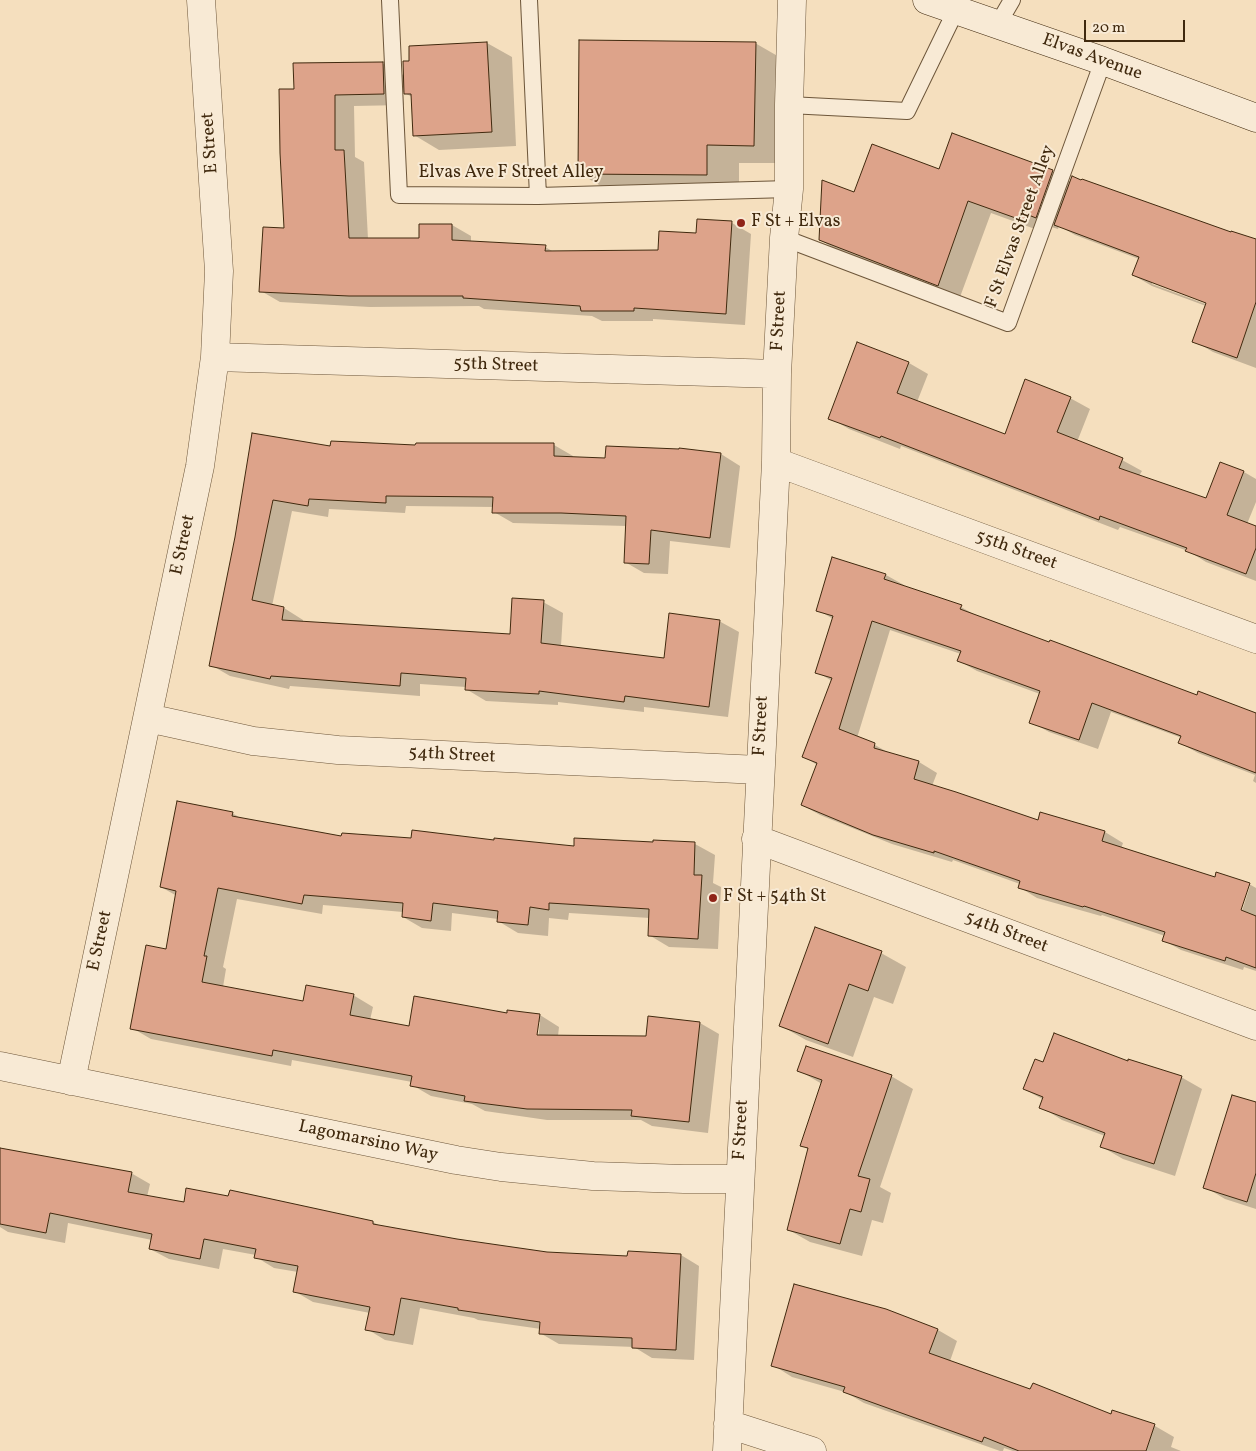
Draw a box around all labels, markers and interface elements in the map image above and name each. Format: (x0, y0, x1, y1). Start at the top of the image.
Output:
scale bar (1086, 10, 1187, 42)
text: 20 m (1092, 18, 1125, 39)
street label: Elvas Avenue (1039, 30, 1145, 86)
street label: E Street (198, 112, 224, 174)
street label: F St Elvas Street Alley (981, 143, 1061, 311)
street label: Elvas Ave F Street Alley (418, 163, 604, 185)
place label: F St + Elvas (751, 212, 840, 234)
marker: F St + Elvas (735, 217, 747, 229)
street label: F Street (768, 290, 792, 352)
street label: 55th Street (453, 354, 539, 378)
street label: E Street (167, 513, 201, 577)
street label: 55th Street (972, 526, 1060, 576)
street label: F Street (750, 695, 774, 757)
street label: 54th Street (408, 743, 496, 769)
place label: F St + 54th St (723, 887, 826, 909)
marker: F St + 54th St (707, 892, 719, 904)
street label: 54th Street (961, 907, 1051, 959)
street label: E Street (84, 909, 118, 973)
street label: F Street (730, 1099, 754, 1161)
street label: Lagomarsino Way (296, 1117, 440, 1167)

